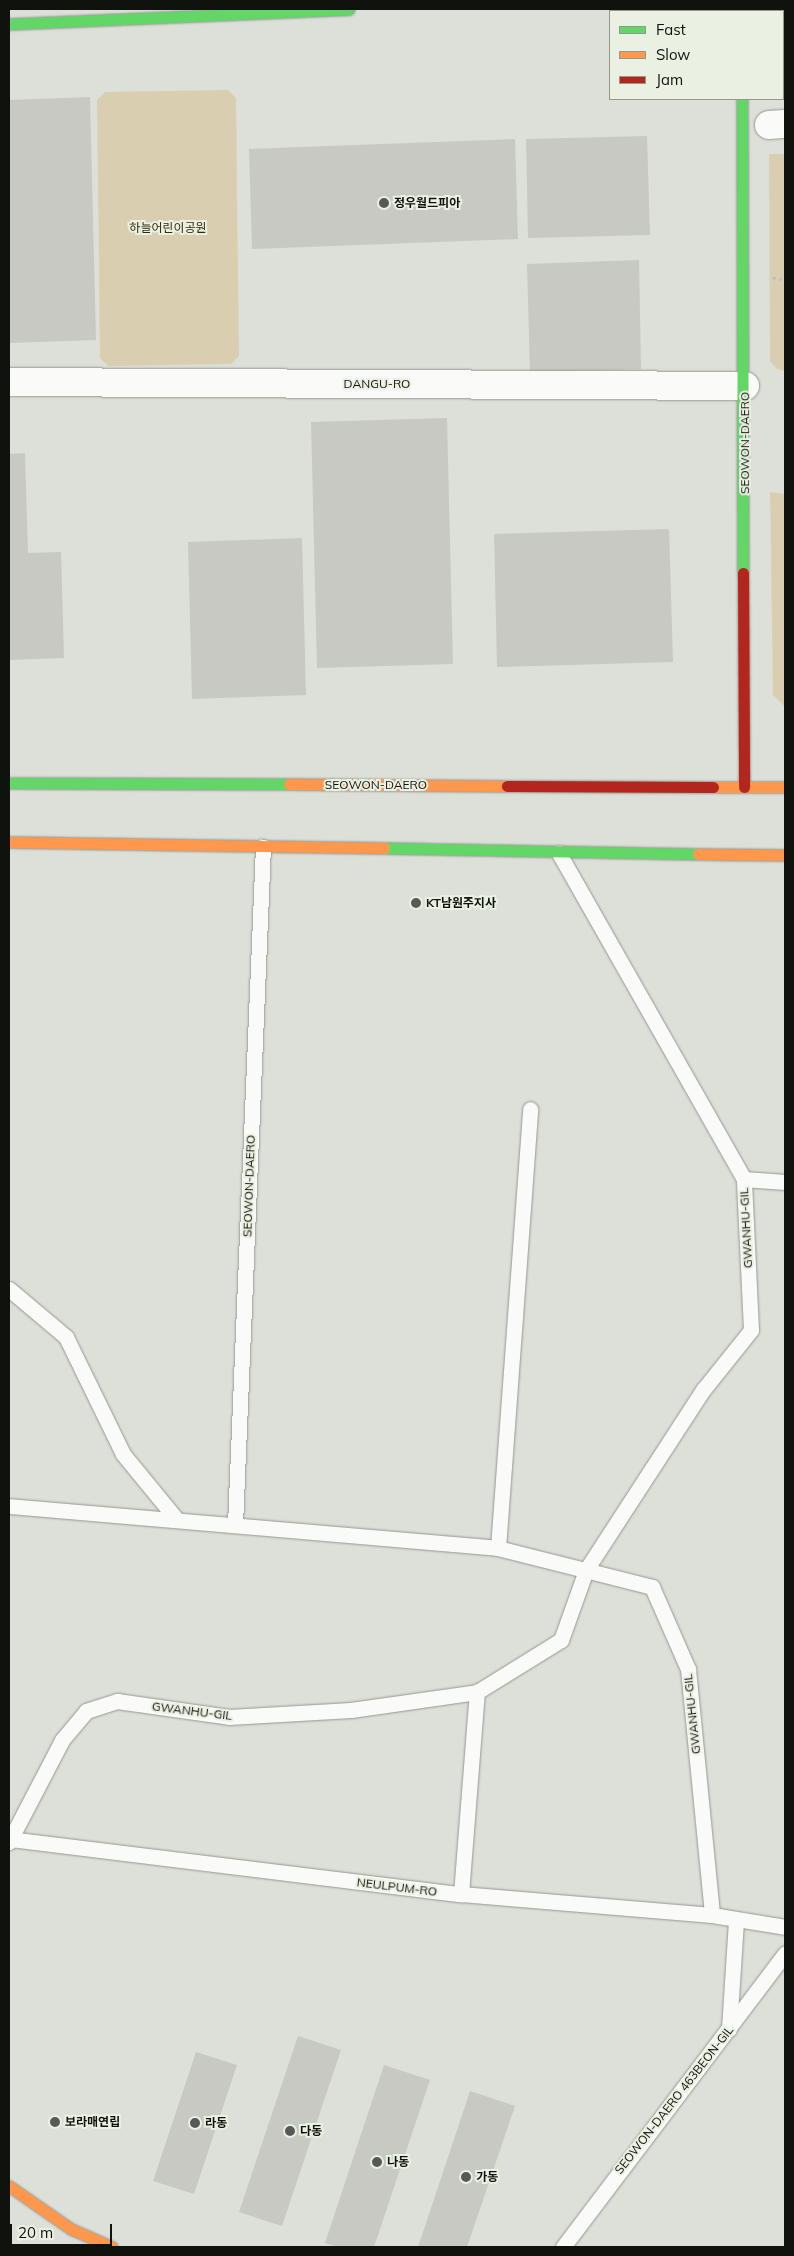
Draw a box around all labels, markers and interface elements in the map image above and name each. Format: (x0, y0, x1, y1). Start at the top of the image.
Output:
legend (609, 10, 784, 100)
text: Fast (656, 20, 686, 39)
text: Slow (656, 45, 690, 64)
text: Jam (656, 70, 683, 89)
place label: 정우월드피아 (394, 196, 460, 210)
marker: 정우월드피아 (378, 197, 390, 209)
park label: 하늘어린이공원 (129, 221, 207, 235)
street label: DANGU-RO (344, 377, 410, 391)
street label: SEOWON-DAERO (738, 392, 752, 494)
street label: SEOWON-DAERO (325, 778, 427, 792)
place label: KT남원주지사 (426, 896, 496, 910)
marker: KT남원주지사 (410, 897, 422, 909)
street label: SEOWON-DAERO (240, 1135, 258, 1237)
street label: GWANHU-GIL (737, 1187, 755, 1269)
street label: GWANHU-GIL (681, 1673, 703, 1755)
street label: GWANHU-GIL (151, 1699, 233, 1723)
street label: NEULPUM-RO (356, 1875, 438, 1899)
street label: SEOWON-DAERO 463BEON-GIL (612, 2023, 736, 2177)
place label: 보라매연립 (65, 2115, 120, 2129)
marker: 보라매연립 (49, 2116, 61, 2128)
place label: 라동 (205, 2116, 227, 2130)
marker: 라동 (189, 2117, 201, 2129)
place label: 다동 (300, 2124, 322, 2138)
marker: 다동 (284, 2125, 296, 2137)
place label: 나동 (387, 2155, 409, 2169)
marker: 나동 (371, 2156, 383, 2168)
place label: 가동 (476, 2170, 498, 2184)
marker: 가동 (460, 2171, 472, 2183)
scale bar (12, 2214, 115, 2246)
text: 20 m (18, 2223, 53, 2242)

